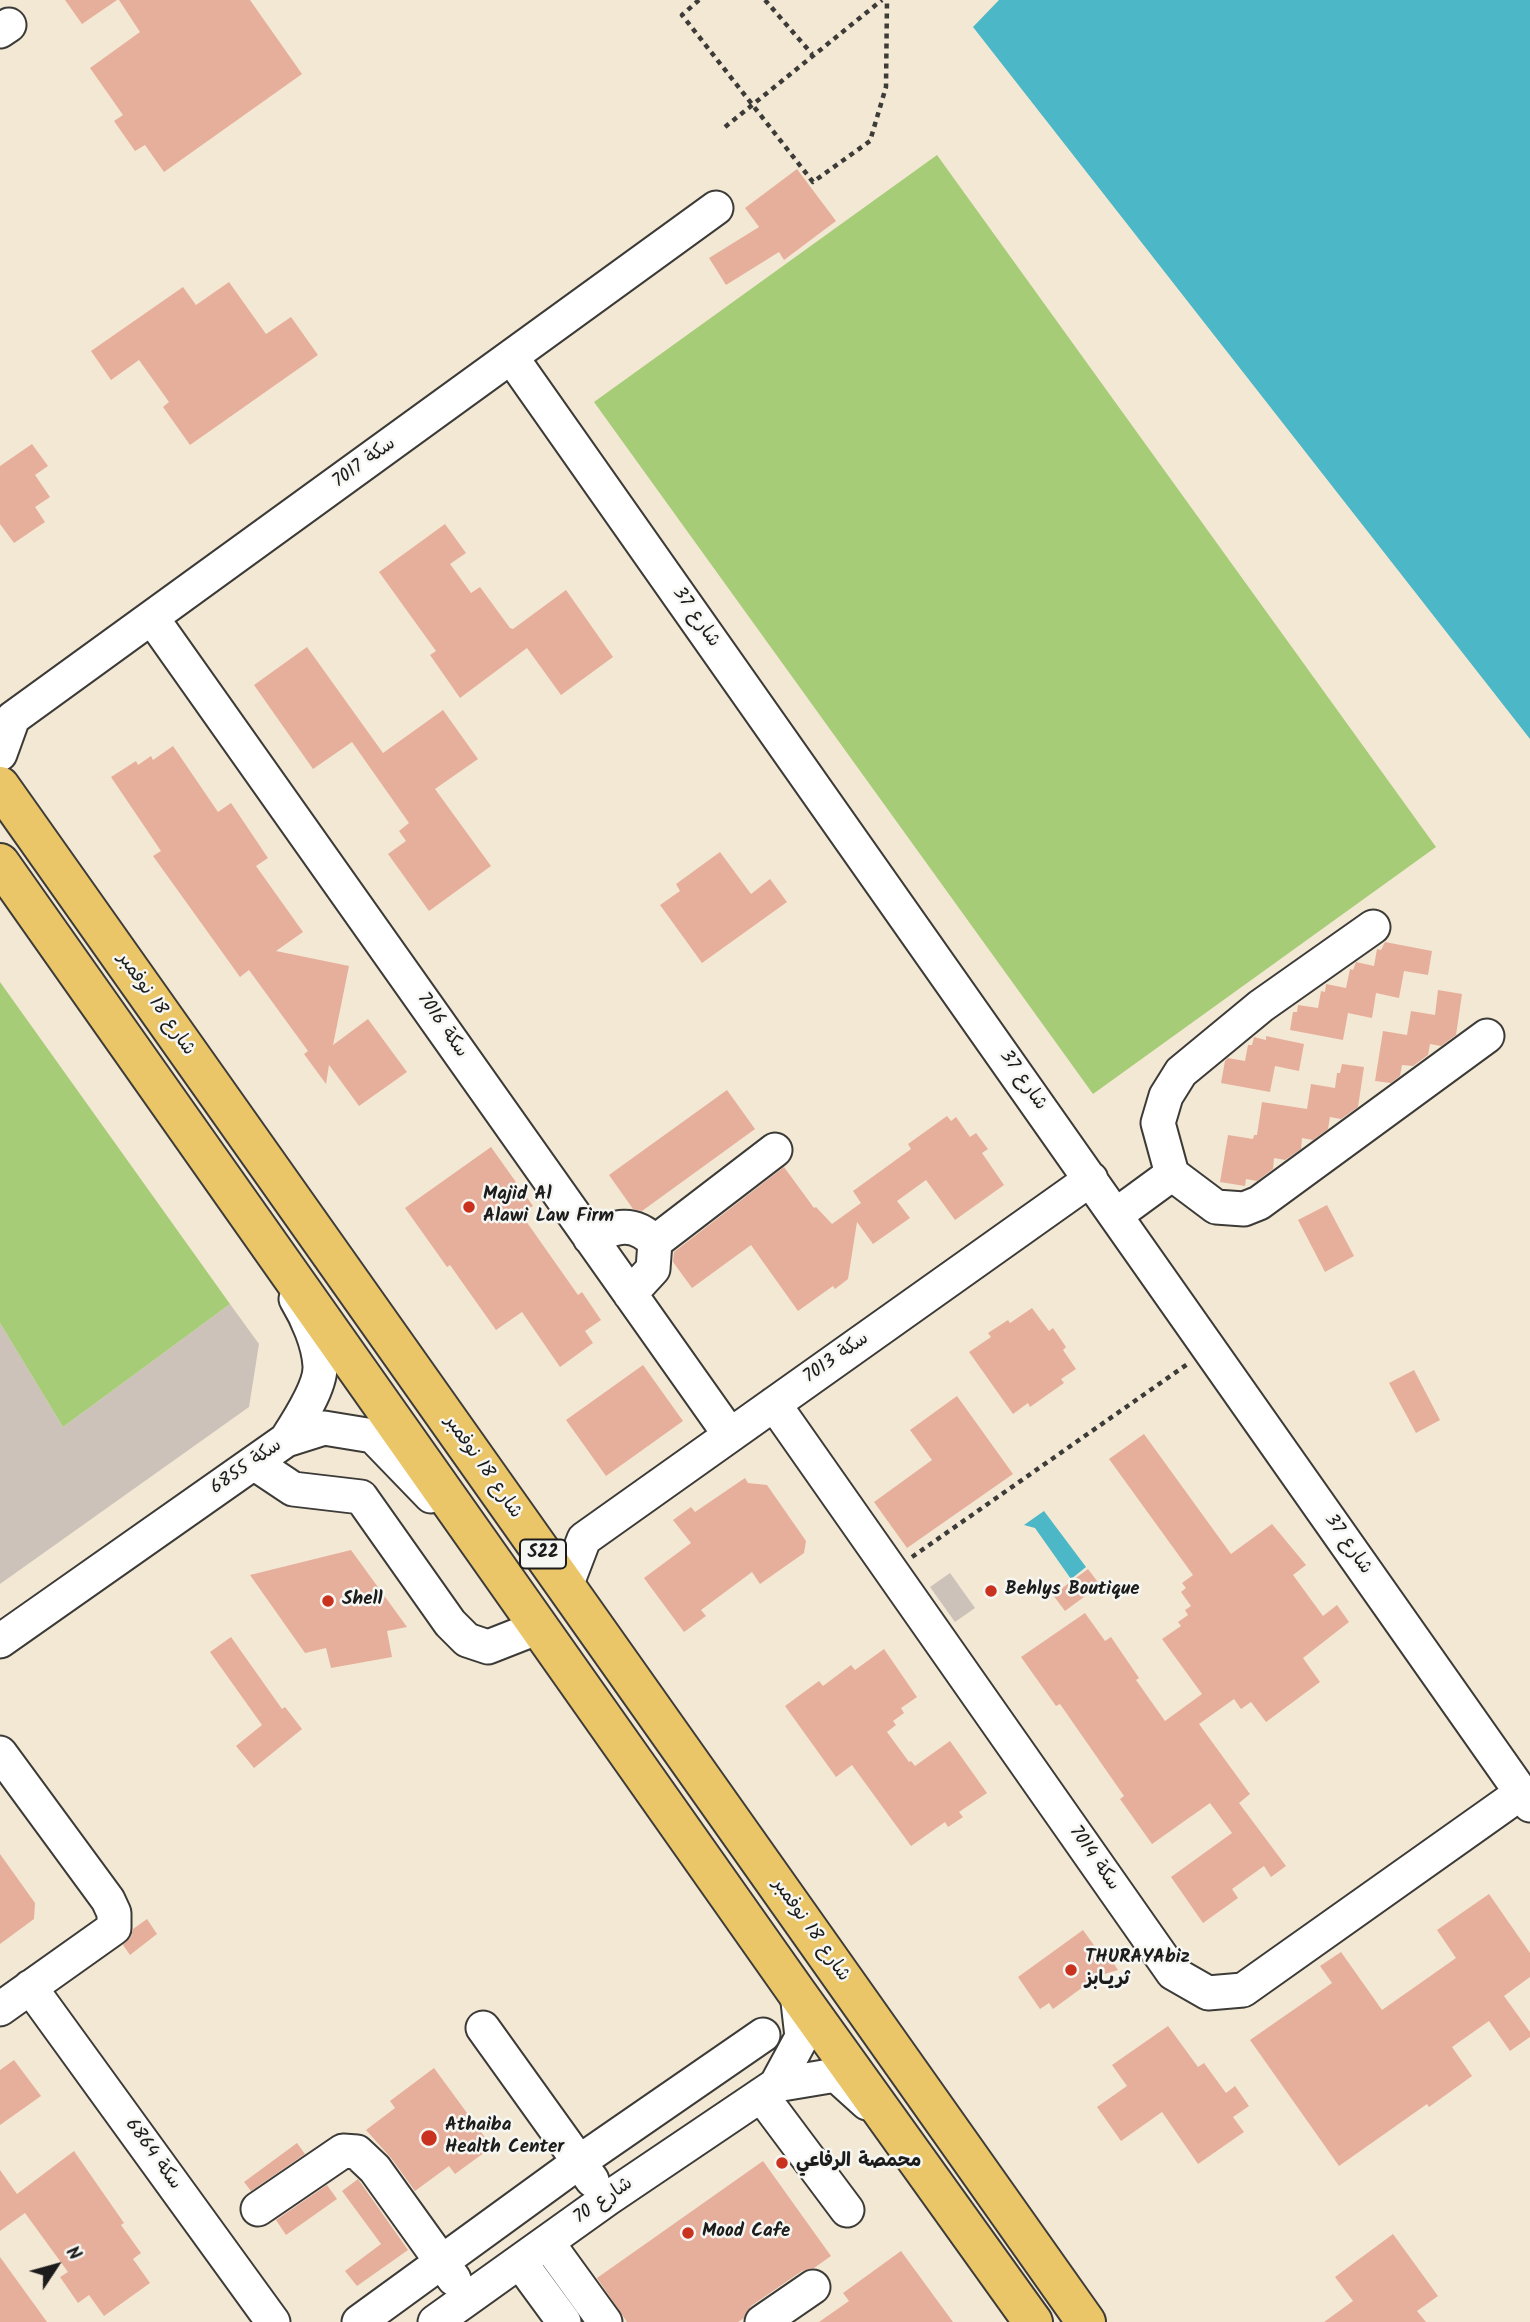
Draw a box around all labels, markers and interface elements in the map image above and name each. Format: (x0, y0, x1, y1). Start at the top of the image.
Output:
street label: سكة 7017 (329, 434, 401, 494)
street label: شارع 37 (666, 583, 724, 653)
street label: شارع 18 نوفمبر (111, 949, 199, 1061)
street label: سكة 7016 (410, 989, 472, 1063)
street label: شارع 37 (993, 1046, 1051, 1116)
place label: Majid Al Alawi Law Firm (483, 1185, 614, 1229)
marker: Majid Al Alawi Law Firm (461, 1199, 477, 1215)
street label: سكة 7013 (800, 1328, 874, 1390)
street label: شارع 18 نوفمبر (438, 1412, 526, 1524)
street label: سكة 6855 (207, 1435, 287, 1501)
street label: شارع 37 (1318, 1510, 1376, 1580)
road number: S22 (520, 1540, 566, 1568)
place label: Behlys Boutique (1005, 1580, 1140, 1602)
marker: Behlys Boutique (983, 1583, 999, 1599)
place label: Shell (342, 1590, 383, 1612)
marker: Shell (320, 1593, 336, 1609)
street label: سكة 7014 (1062, 1822, 1124, 1896)
street label: شارع 18 نوفمبر (766, 1875, 854, 1987)
place label: THURAYAbiz ثريـابز (1085, 1948, 1190, 1992)
marker: THURAYAbiz ثريـابز (1063, 1962, 1079, 1978)
street label: سكة 6864 (119, 2115, 185, 2195)
place label: Athaiba Health Center (445, 2116, 564, 2160)
marker: Athaiba Health Center (419, 2128, 439, 2148)
place label: محمصة الرفاعي (796, 2152, 921, 2174)
marker: محمصة الرفاعي (774, 2155, 790, 2171)
street label: شارع 70 (570, 2173, 638, 2231)
place label: Mood Cafe (702, 2222, 790, 2244)
marker: Mood Cafe (680, 2225, 696, 2241)
north arrow (21, 2231, 91, 2301)
text: N (57, 2240, 89, 2267)

